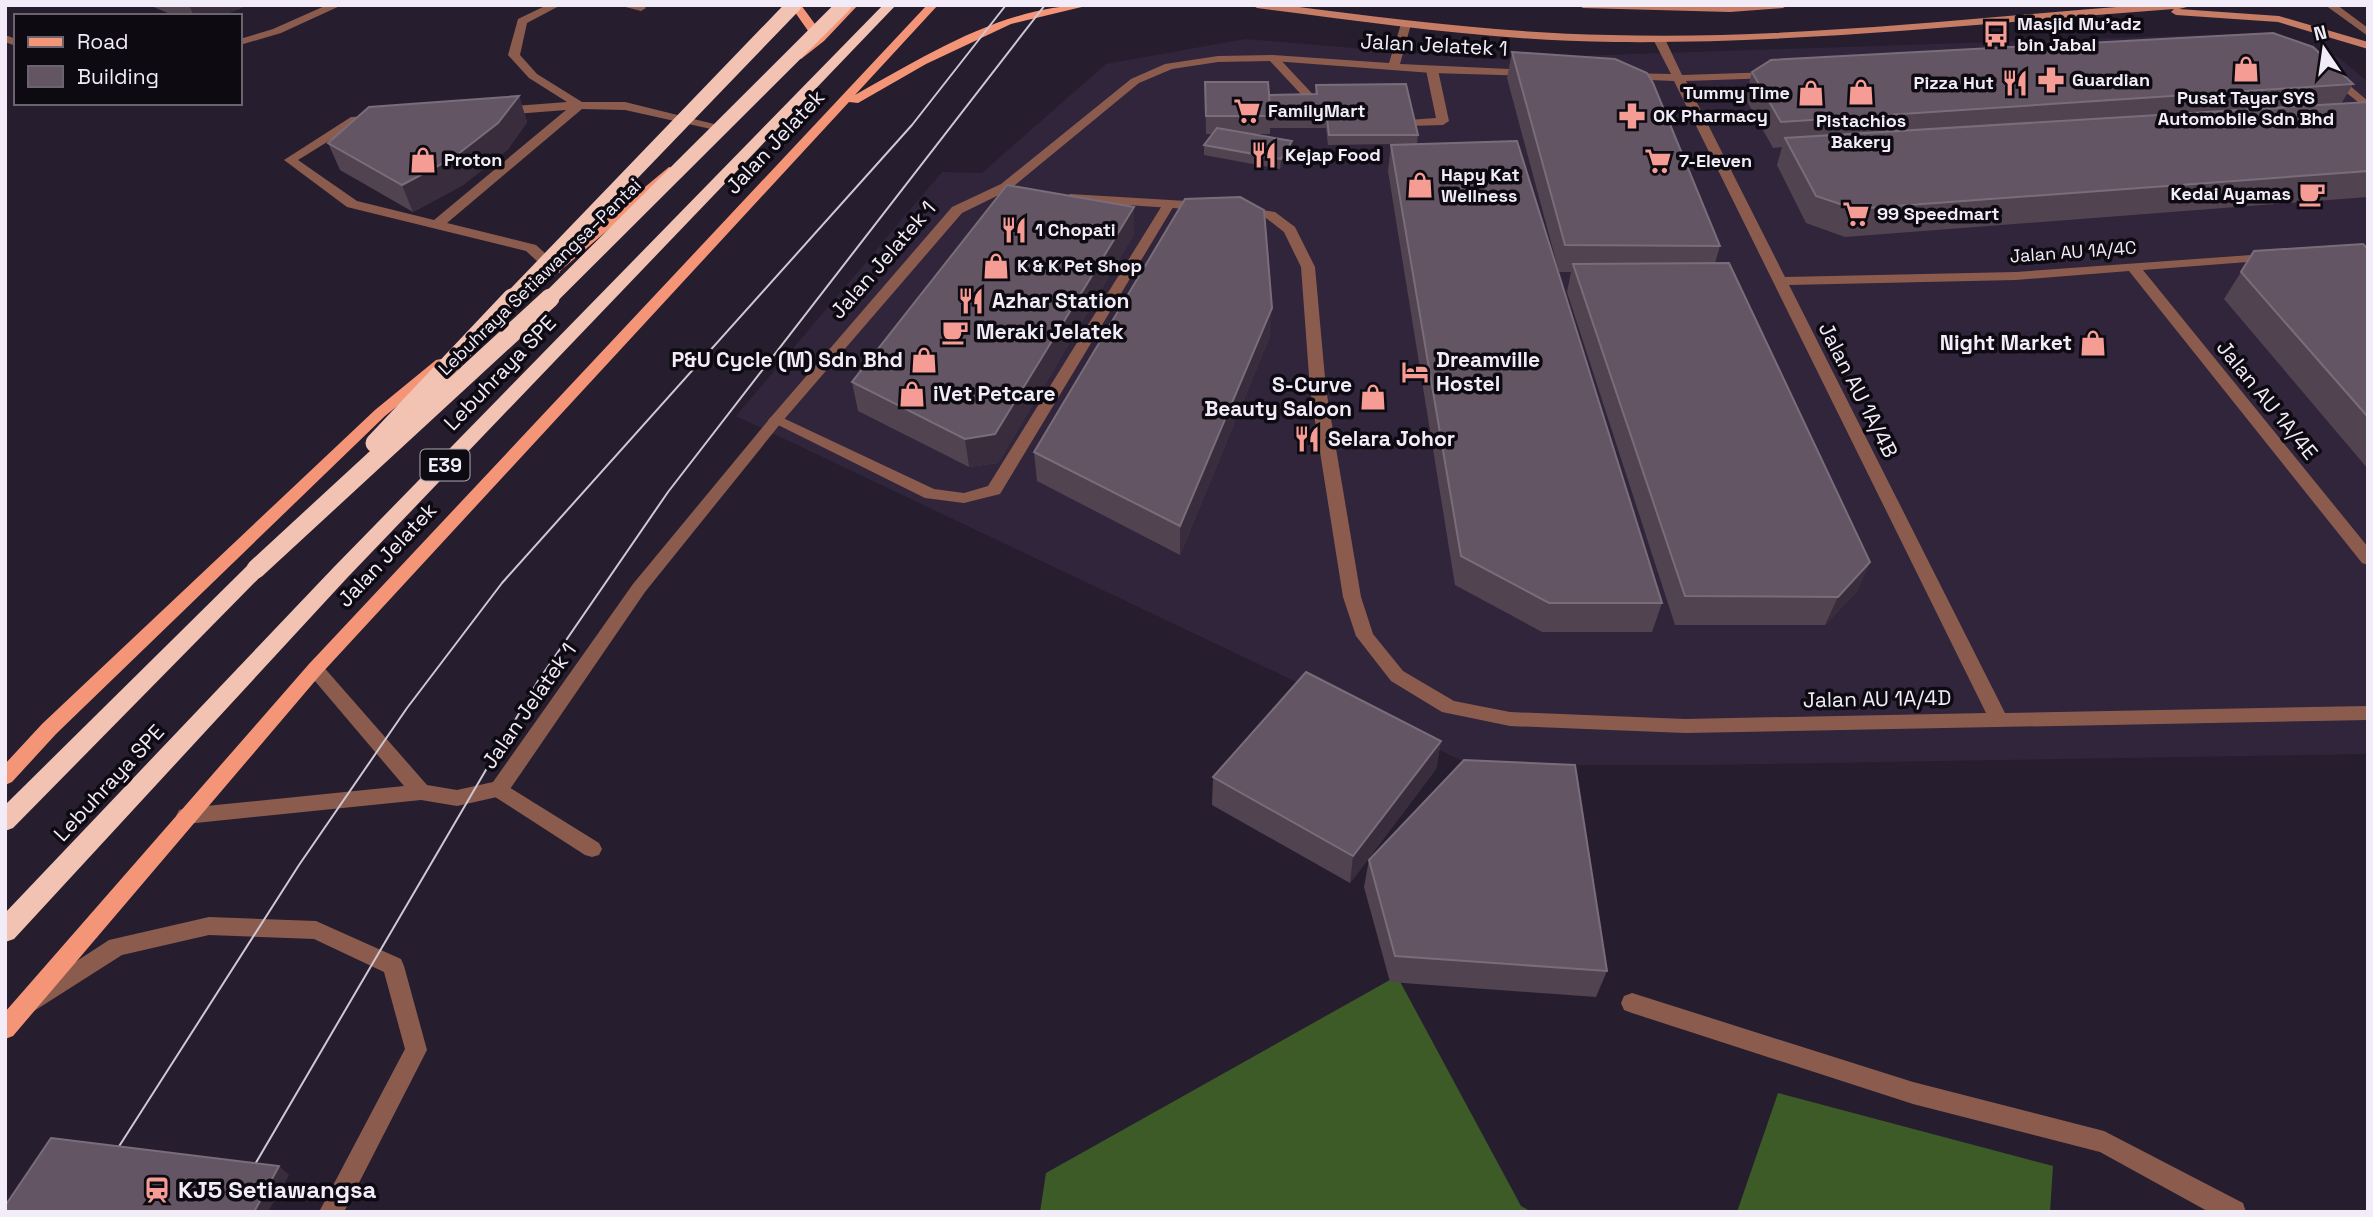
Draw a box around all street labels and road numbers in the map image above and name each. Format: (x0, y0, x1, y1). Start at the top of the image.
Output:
street label: Jalan Jelatek 1 (1360, 27, 1508, 62)
street label: Jalan Jelatek (719, 84, 830, 200)
street label: Lebuhraya Setiawangsa–Pantai (433, 173, 646, 380)
street label: Jalan Jelatek 1 (824, 195, 941, 324)
street label: Jalan AU 1A/4C (2009, 236, 2137, 267)
street label: Lebuhraya SPE (438, 309, 561, 436)
street label: Jalan AU 1A/4B (1813, 318, 1904, 462)
street label: Jalan AU 1A/4E (2211, 334, 2324, 465)
road number: E39 (420, 450, 470, 480)
street label: Jalan Jelatek (331, 497, 442, 613)
street label: Jalan Jelatek 1 (475, 638, 582, 774)
street label: Jalan AU 1A/4D (1803, 684, 1951, 713)
street label: Lebuhraya SPE (48, 719, 170, 847)

